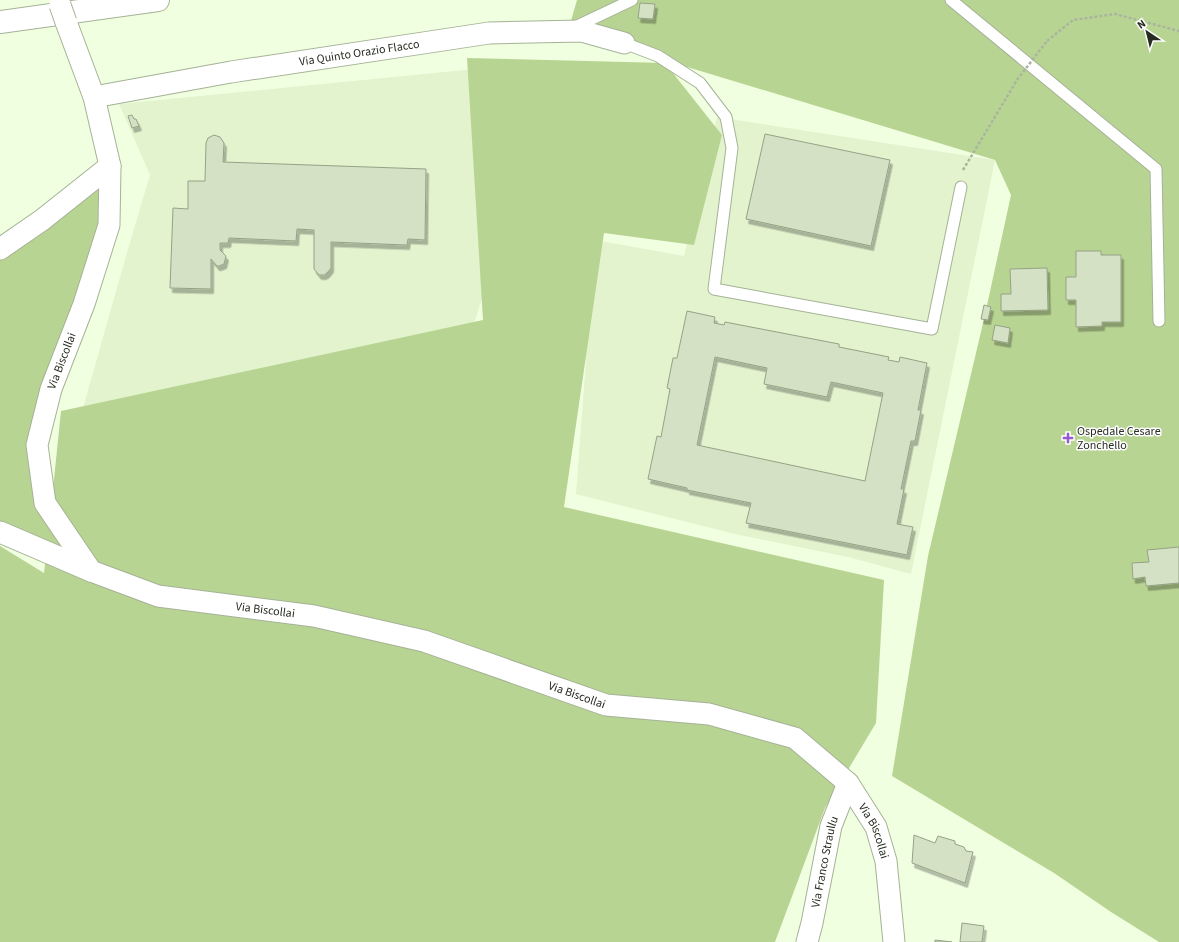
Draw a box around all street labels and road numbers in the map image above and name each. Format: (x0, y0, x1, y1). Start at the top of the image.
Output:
street label: Via Quinto Orazio Flacco (298, 35, 421, 70)
street label: Via Biscollai (43, 330, 81, 392)
street label: Via Biscollai (235, 598, 296, 622)
street label: Via Biscollai (546, 677, 608, 713)
street label: Via Biscollai (854, 800, 893, 861)
street label: Via Franco Straullu (807, 813, 843, 909)

